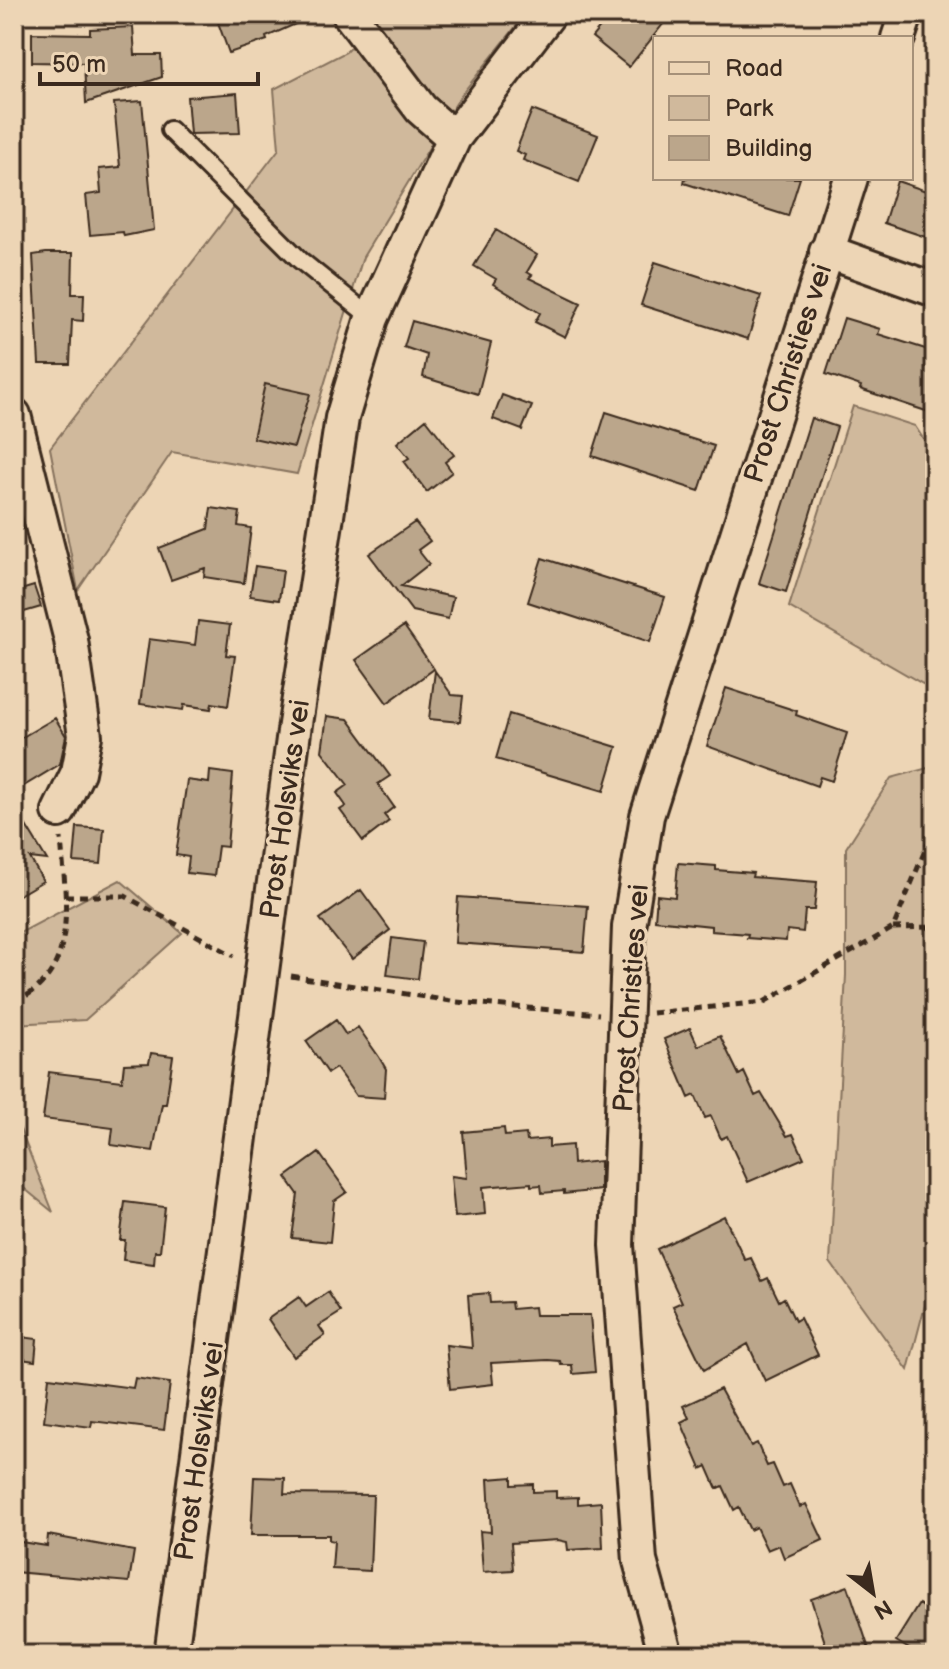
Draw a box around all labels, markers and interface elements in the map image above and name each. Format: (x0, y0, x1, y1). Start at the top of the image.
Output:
scale bar (40, 36, 258, 86)
legend (653, 36, 913, 180)
text: 50 m (52, 50, 106, 79)
text: Road (725, 54, 783, 83)
text: Park (725, 94, 773, 123)
text: Building (725, 134, 812, 163)
street label: Prost Christies vei (737, 260, 839, 487)
street label: Prost Holsviks vei (254, 697, 317, 921)
street label: Prost Christies vei (607, 883, 656, 1113)
street label: Prost Holsviks vei (168, 1339, 231, 1563)
north arrow (833, 1553, 913, 1633)
text: N (868, 1593, 897, 1625)

